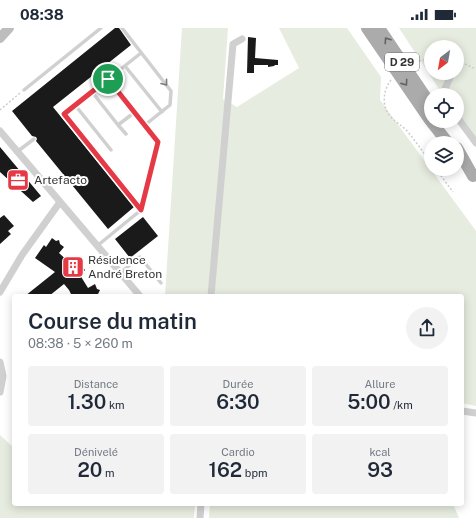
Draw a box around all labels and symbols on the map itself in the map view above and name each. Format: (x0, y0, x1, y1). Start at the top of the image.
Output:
one-way arrow (384, 37, 392, 44)
north arrow (424, 40, 464, 80)
road number: D 29 (385, 53, 419, 71)
pin (91, 62, 125, 96)
one-way arrow (161, 79, 168, 86)
one-way arrow (400, 79, 407, 86)
office icon: Artefacto (5, 167, 31, 193)
place label: Artefacto (34, 173, 87, 187)
place label: Résidence André Breton (88, 253, 162, 281)
building icon: Résidence André Breton (60, 254, 86, 280)

